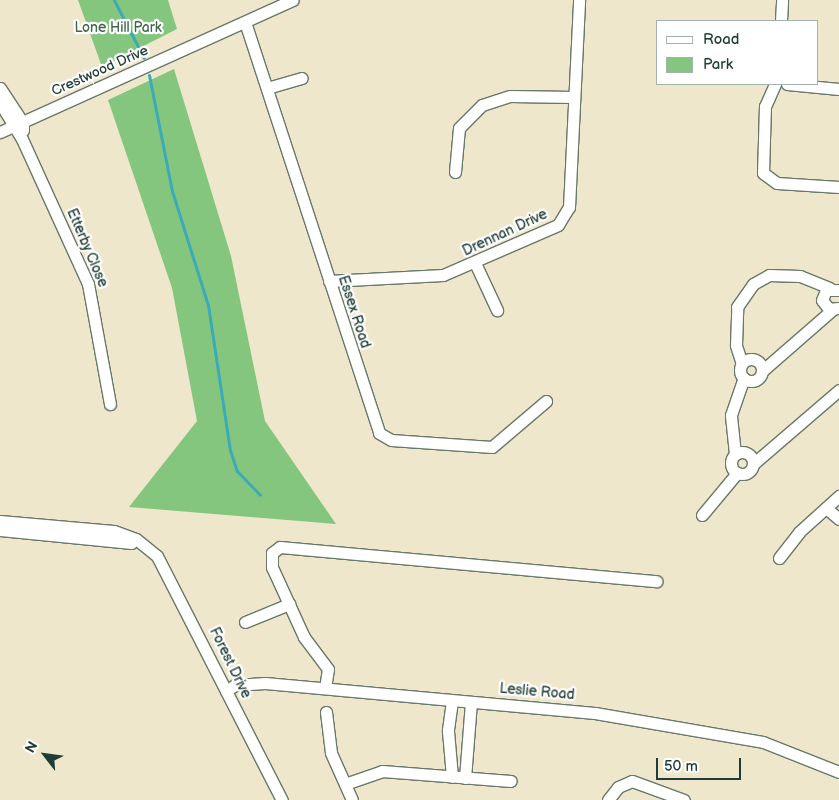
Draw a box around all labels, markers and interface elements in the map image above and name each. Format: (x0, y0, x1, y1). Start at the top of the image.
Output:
park label: Lone Hill Park (74, 20, 162, 36)
legend (656, 20, 819, 85)
text: Road (703, 30, 739, 49)
street label: Crestwood Drive (49, 42, 151, 100)
text: Park (703, 55, 733, 74)
street label: Etterby Close (63, 206, 111, 290)
street label: Drennan Drive (460, 206, 550, 260)
street label: Essex Road (334, 274, 374, 350)
street label: Forest Drive (206, 625, 254, 701)
street label: Leslie Road (499, 680, 575, 704)
north arrow (20, 730, 70, 780)
text: N (22, 738, 42, 756)
scale bar (659, 748, 744, 780)
text: 50 m (664, 757, 698, 776)

